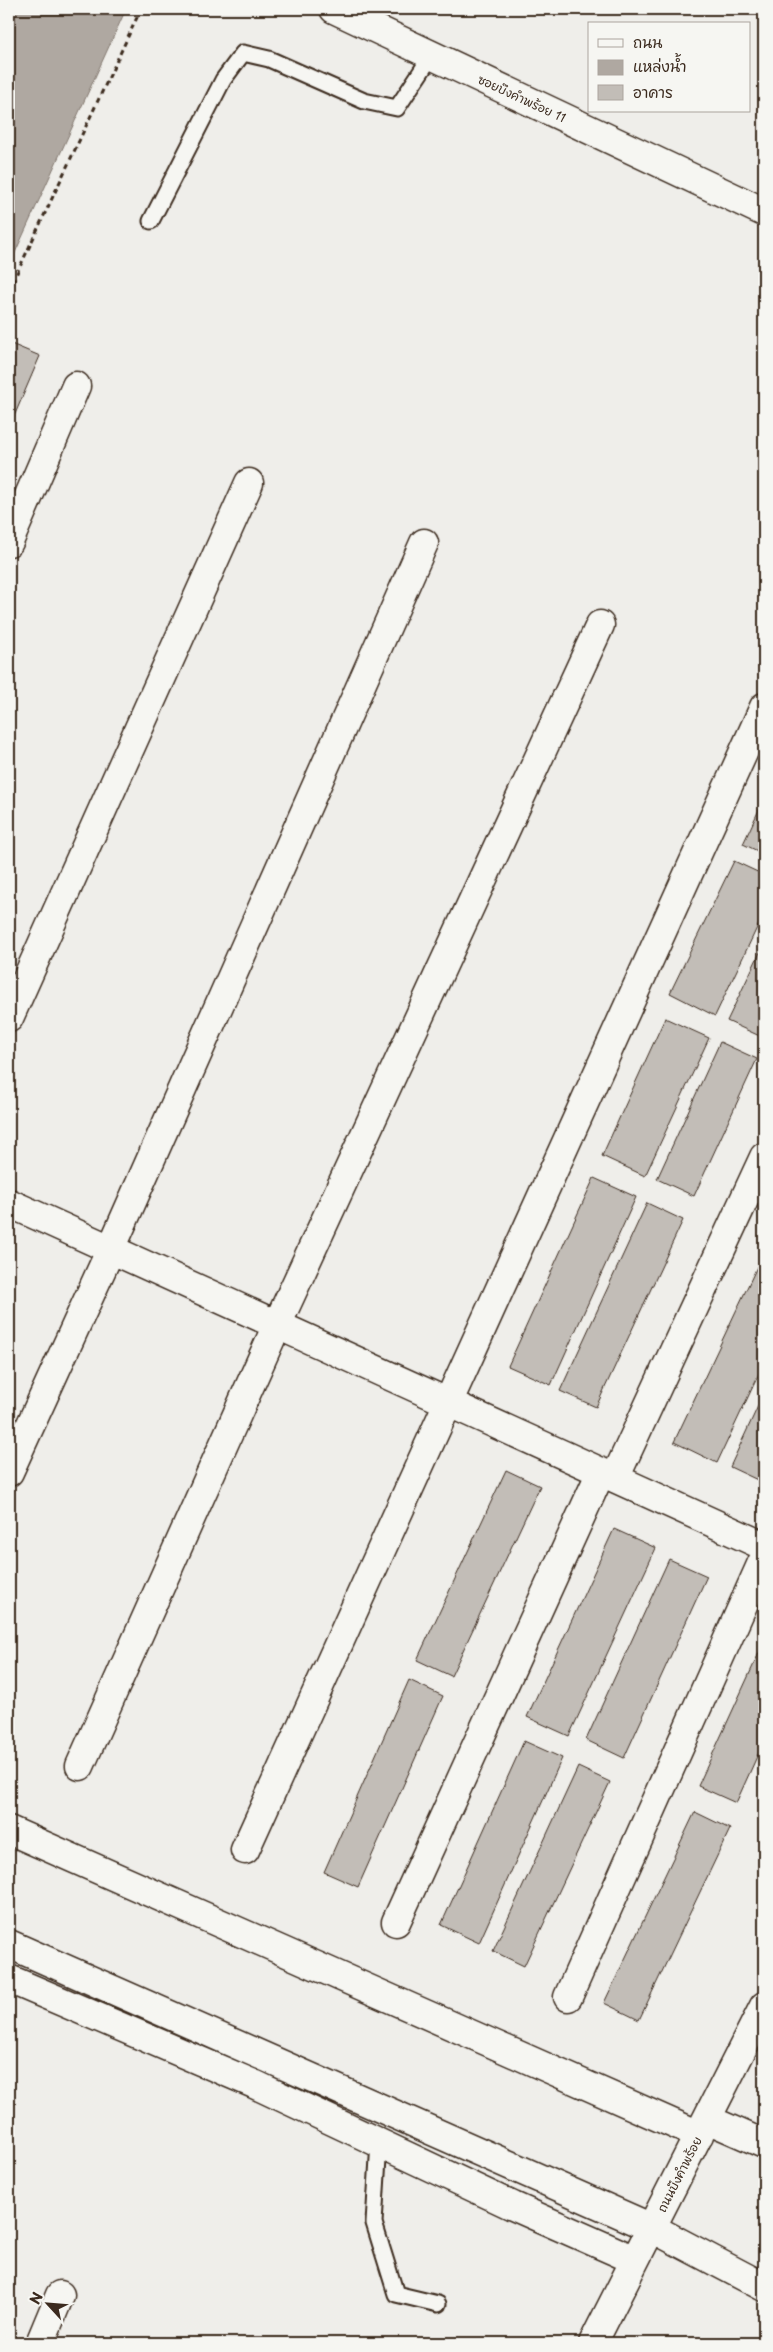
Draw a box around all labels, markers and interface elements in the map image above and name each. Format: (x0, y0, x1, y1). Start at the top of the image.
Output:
legend (588, 22, 750, 112)
text: ถนน (633, 30, 662, 53)
text: แหล่งน้ำ (633, 53, 687, 77)
street label: ซอยบึงคำพร้อย 11 (475, 70, 569, 126)
text: อาคาร (633, 80, 673, 103)
street label: ถนนบึงคำพร้อย (652, 2133, 706, 2215)
north arrow (22, 2280, 72, 2330)
text: N (24, 2288, 48, 2308)

